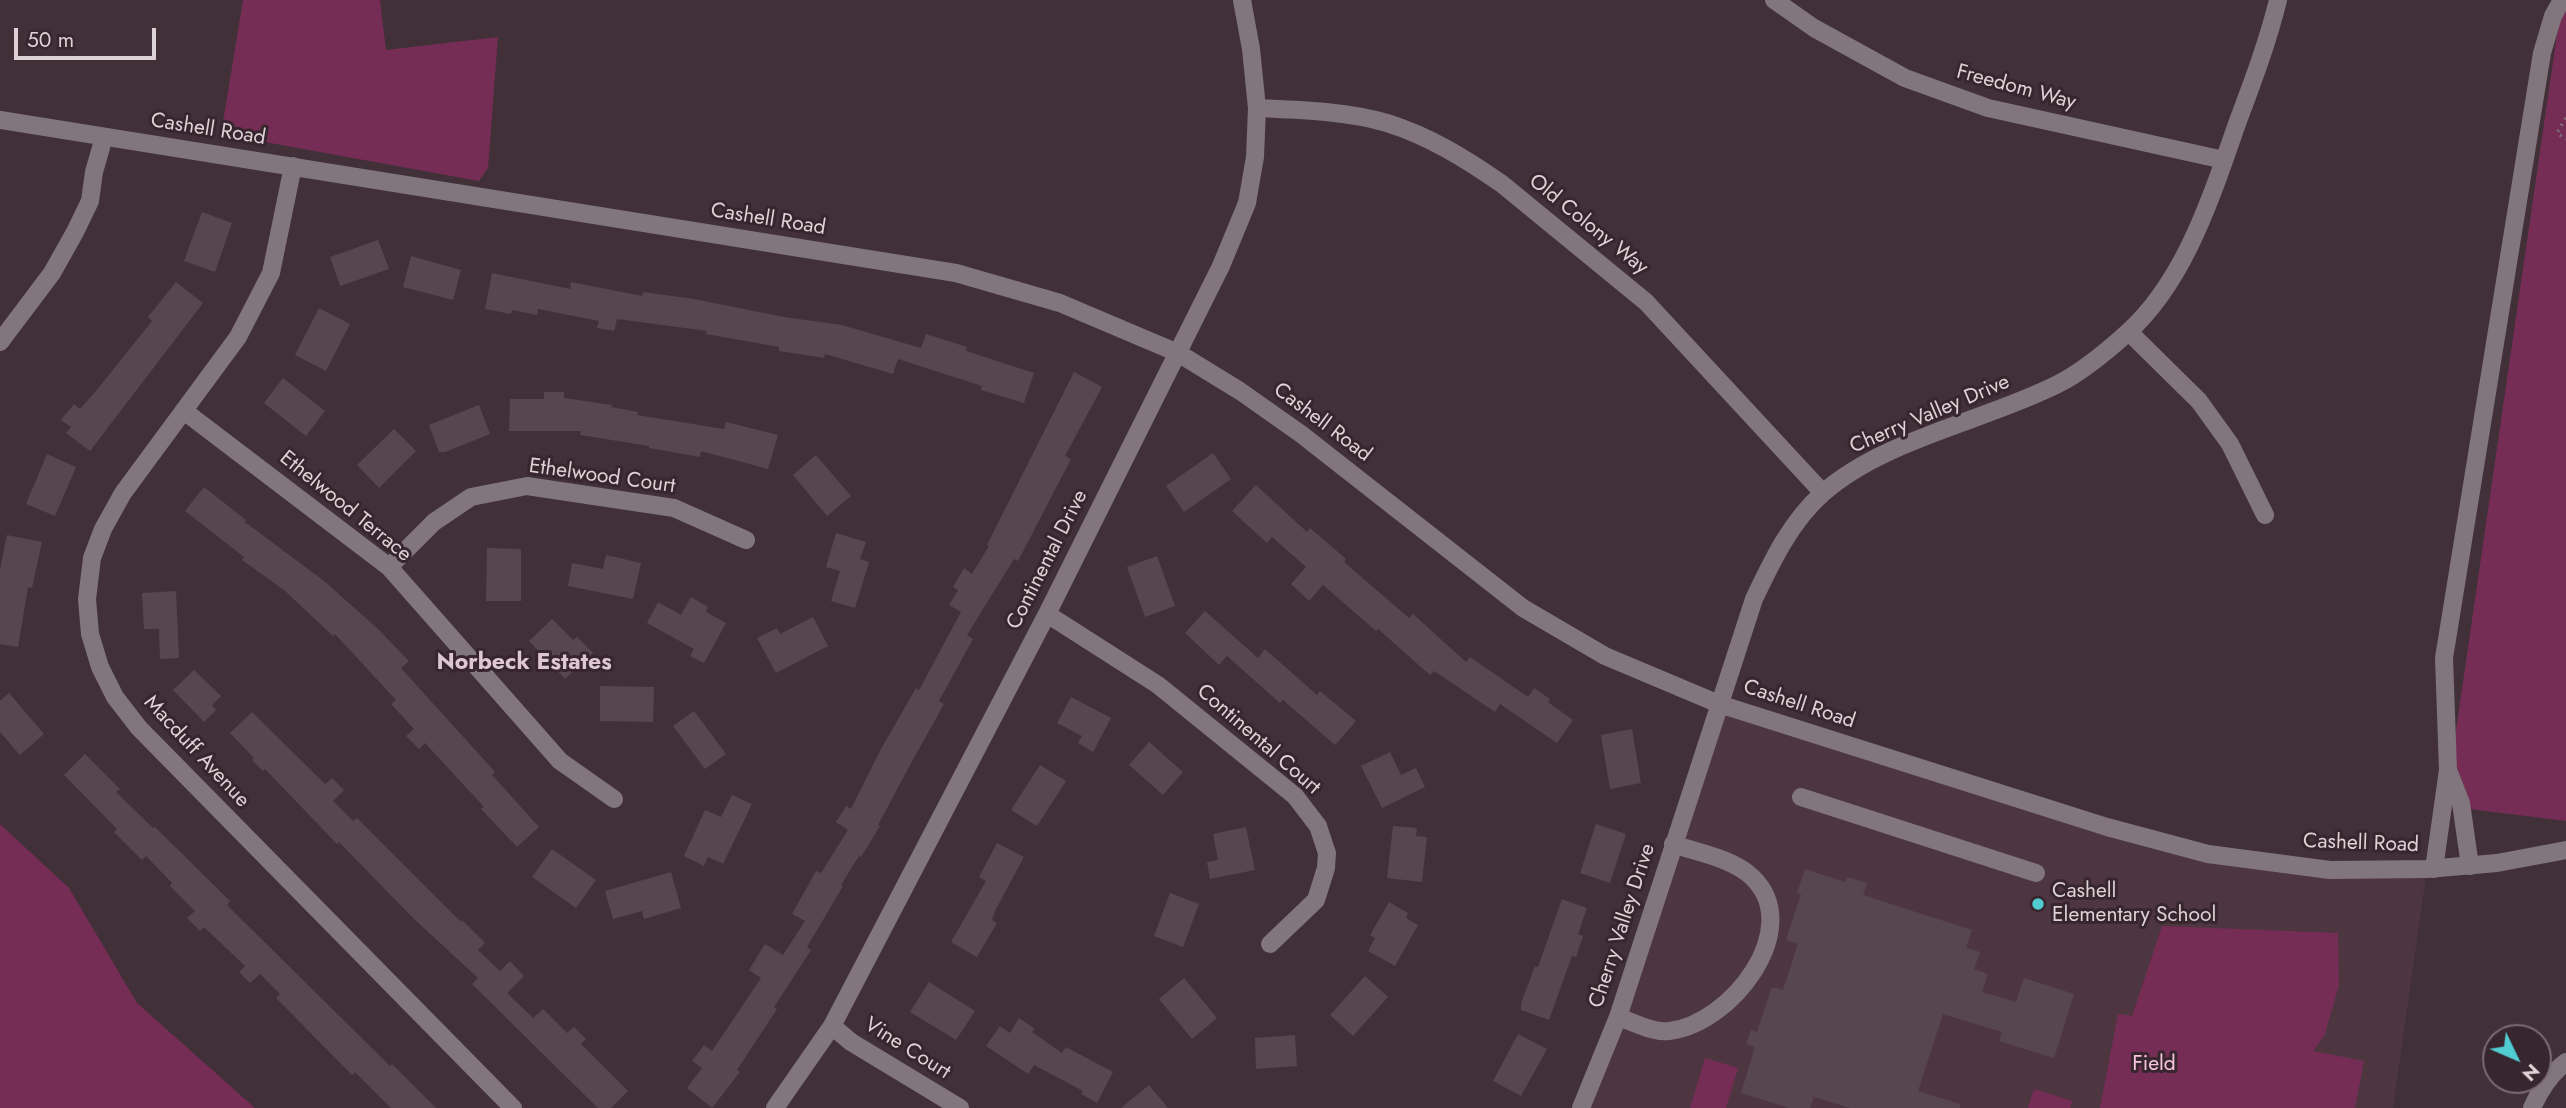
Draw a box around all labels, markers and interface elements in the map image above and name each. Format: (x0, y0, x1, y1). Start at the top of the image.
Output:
scale bar (18, 14, 159, 58)
text: 50 m (27, 25, 74, 55)
street label: Freedom Way (1954, 60, 2078, 116)
street label: Cashell Road (149, 108, 267, 152)
street label: Old Colony Way (1523, 169, 1653, 281)
street label: Cashell Road (709, 198, 827, 242)
street label: Cherry Valley Drive (1846, 370, 2014, 460)
street label: Cashell Road (1268, 378, 1376, 468)
street label: Ethelwood Terrace (274, 446, 416, 568)
street label: Ethelwood Court (527, 454, 677, 500)
street label: Continental Drive (1002, 486, 1094, 634)
district label: Norbeck Estates (436, 649, 612, 677)
street label: Cashell Road (1740, 675, 1858, 735)
street label: Continental Court (1191, 679, 1325, 801)
street label: Macduff Avenue (138, 691, 254, 813)
street label: Cashell Road (2303, 829, 2419, 859)
street label: Cherry Valley Drive (1585, 841, 1661, 1011)
place label: Cashell Elementary School (2052, 879, 2216, 929)
marker: Cashell Elementary School (2030, 896, 2046, 912)
street label: Vine Court (859, 1013, 955, 1085)
north arrow (2482, 1024, 2552, 1094)
park label: Field (2132, 1052, 2176, 1078)
text: N (2516, 1058, 2546, 1087)

